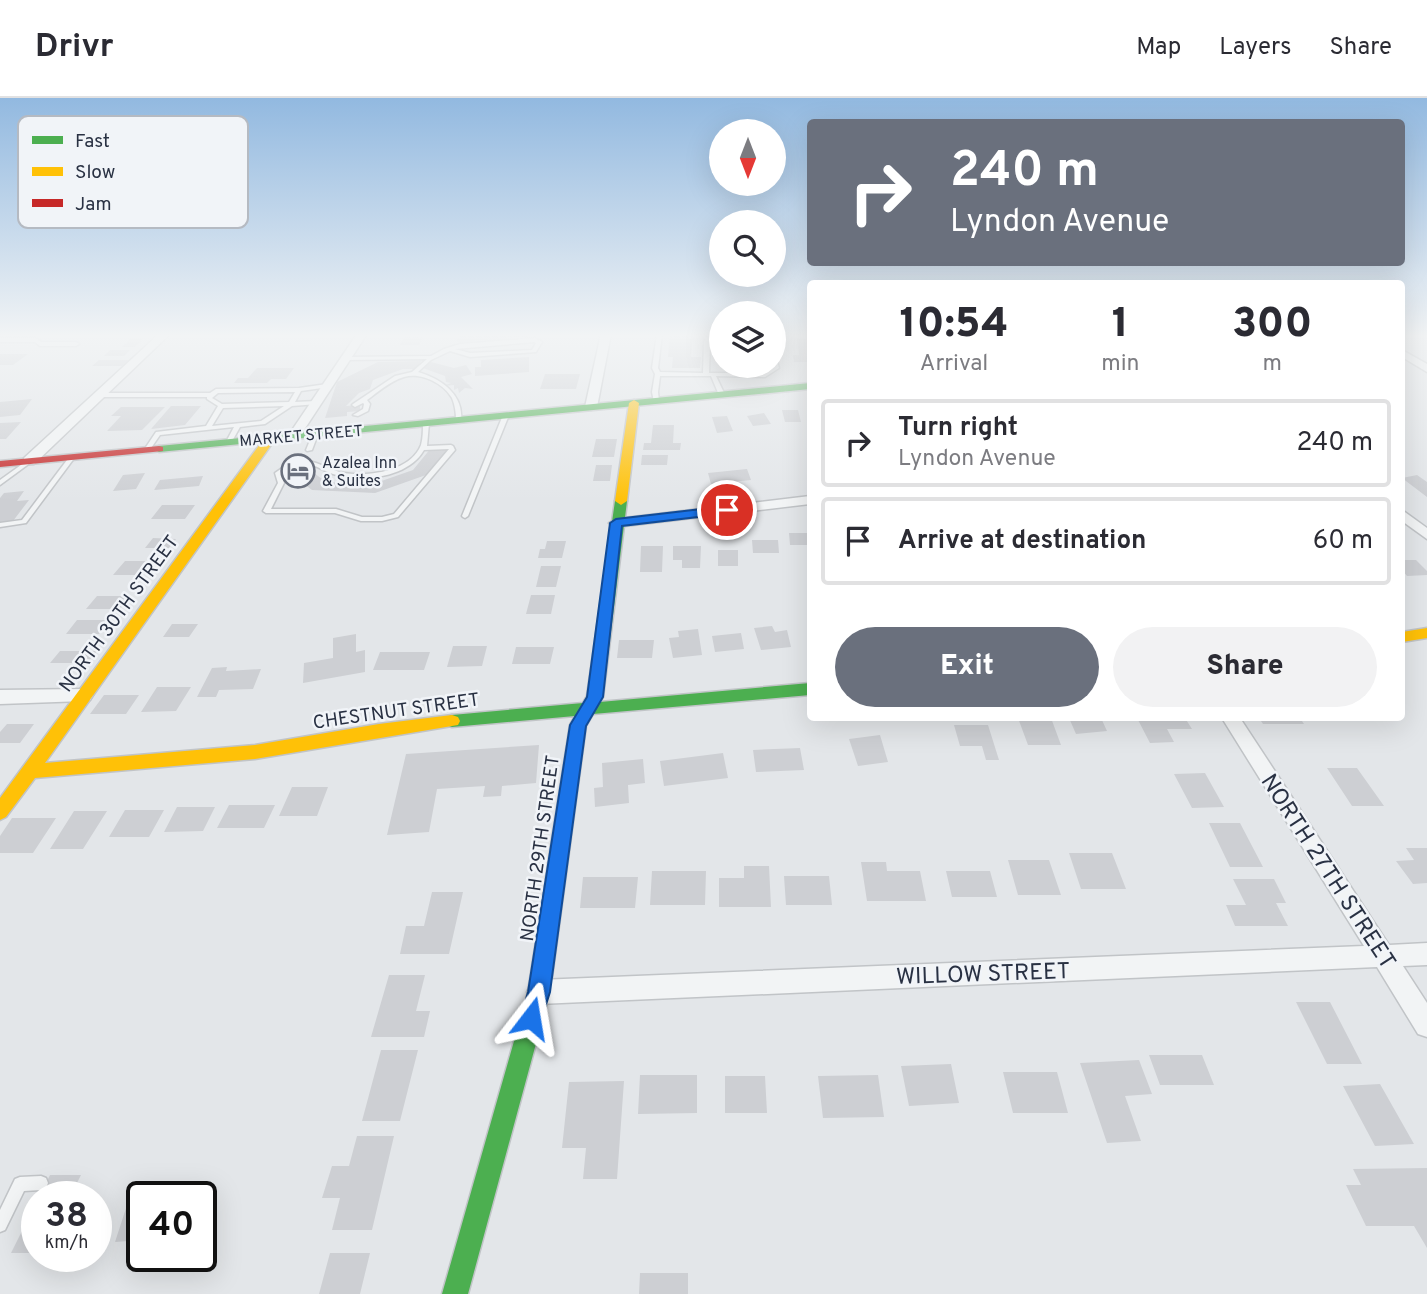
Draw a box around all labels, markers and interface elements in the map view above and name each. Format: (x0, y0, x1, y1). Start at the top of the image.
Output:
text: Drivr (35, 27, 114, 69)
text: Map (1136, 33, 1181, 63)
text: Layers (1219, 33, 1291, 63)
text: Share (1329, 33, 1392, 63)
legend (18, 116, 248, 228)
north arrow (709, 119, 786, 196)
map controls (709, 119, 786, 378)
text: Fast (75, 130, 110, 154)
text: 240 m (950, 142, 1099, 204)
icon: right (835, 147, 926, 238)
text: Slow (75, 161, 115, 185)
text: Jam (75, 193, 112, 217)
text: Lyndon Avenue (950, 203, 1169, 243)
button: search (709, 210, 786, 287)
text: 10:54 (900, 299, 1009, 352)
text: 1 (1112, 299, 1129, 352)
text: 300 (1232, 299, 1312, 352)
button: layers (709, 301, 786, 378)
text: Arrival (920, 350, 988, 379)
text: min (1101, 350, 1139, 379)
text: m (1263, 350, 1282, 379)
text: Turn right (898, 412, 1018, 445)
street label: MARKET STREET (239, 422, 364, 452)
icon: right (839, 424, 877, 462)
text: 240 m (1296, 427, 1373, 460)
text: Lyndon Avenue (898, 445, 1056, 474)
hotel icon: Azalea Inn & Suites (279, 452, 317, 490)
place label: Azalea Inn & Suites (322, 454, 397, 492)
pin (697, 480, 757, 540)
icon: arrive (708, 491, 746, 529)
icon: arrive (839, 522, 877, 560)
text: Arrive at destination (898, 525, 1146, 558)
text: 60 m (1313, 525, 1373, 558)
street label: NORTH 30TH STREET (55, 531, 185, 697)
button: Exit (835, 627, 1099, 707)
button: Share (1113, 627, 1377, 707)
street label: CHESTNUT STREET (311, 688, 481, 736)
street label: NORTH 29TH STREET (516, 754, 566, 943)
street label: NORTH 27TH STREET (1253, 769, 1401, 975)
street label: WILLOW STREET (895, 958, 1071, 993)
position arrow (494, 981, 568, 1055)
speed limit sign: 40 (126, 1181, 217, 1272)
text: 38 (45, 1195, 88, 1239)
text: km/h (45, 1232, 88, 1255)

